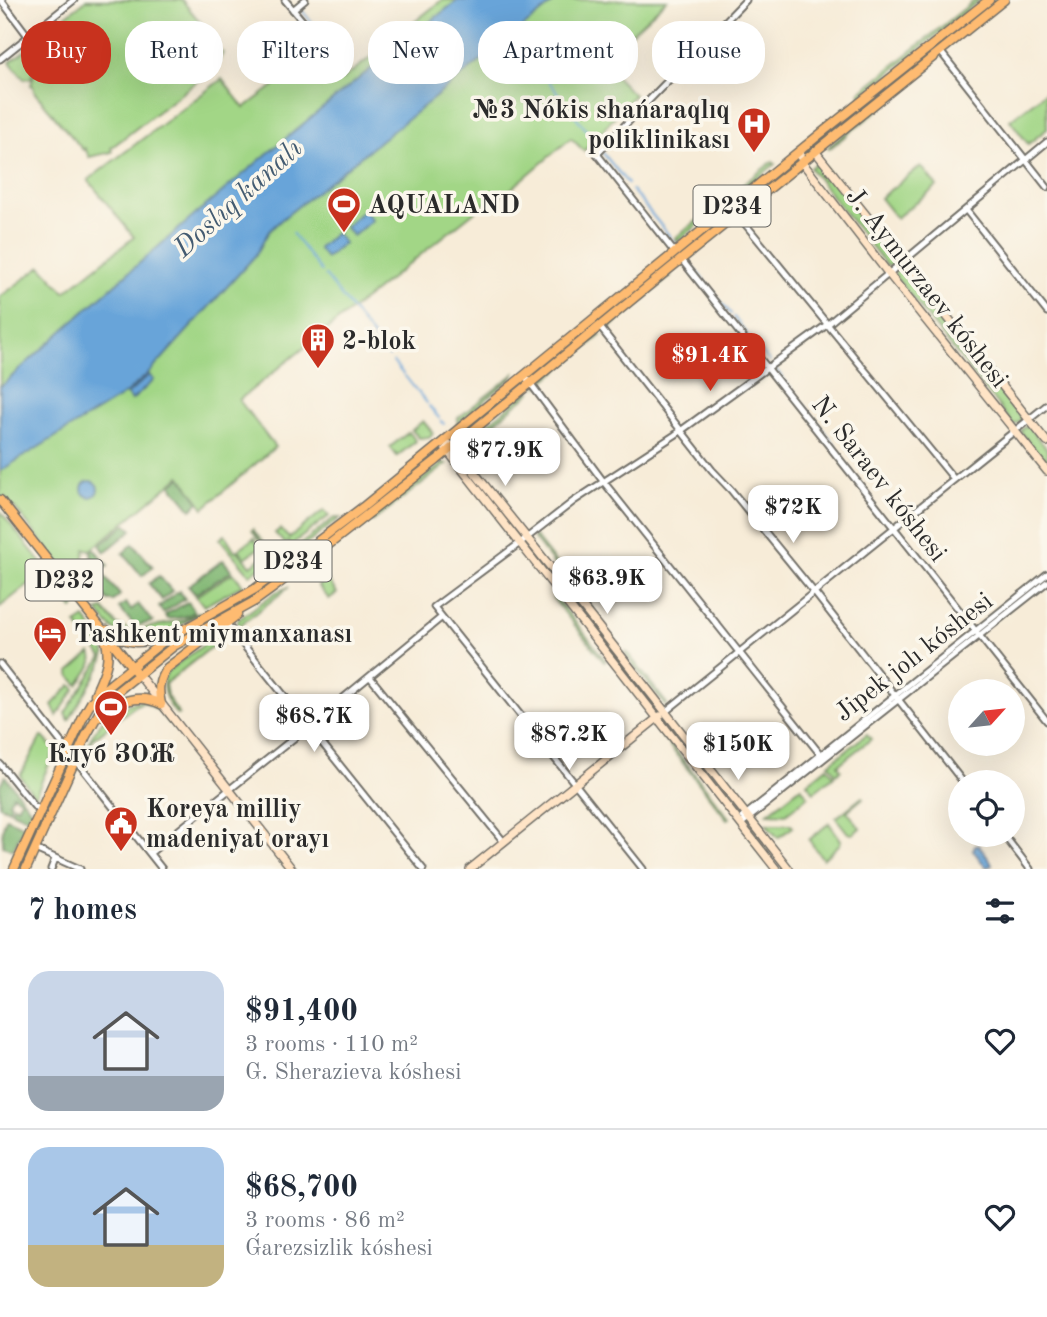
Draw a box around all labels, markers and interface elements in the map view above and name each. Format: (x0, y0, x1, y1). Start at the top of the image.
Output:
chip: Buy (21, 21, 111, 84)
chip: Rent (125, 21, 223, 84)
chip: Filters (237, 21, 354, 84)
chip: New (368, 21, 464, 84)
chip: Apartment (478, 21, 638, 84)
chip: House (652, 21, 765, 84)
place label: №3 Nókis shańaraqlıq poliklinikası (472, 98, 730, 154)
hospital icon: №3 Nókis shańaraqlıq poliklinikası (735, 105, 773, 154)
water label: Doslıq kanalı (169, 135, 308, 264)
street label: J. Aymurzaev kóshesi (841, 183, 1012, 393)
sports icon: AQUALAND (325, 185, 363, 234)
road number: D234 (694, 186, 770, 226)
place label: AQUALAND (368, 193, 520, 219)
building icon: 2-blok (299, 321, 337, 370)
place label: 2-blok (342, 329, 417, 355)
pin: $91.4K (653, 334, 767, 393)
text: $91.4K (671, 344, 749, 367)
street label: N. Saraev kóshesi (806, 392, 951, 567)
pin: $77.9K (448, 428, 562, 488)
text: $77.9K (466, 439, 544, 462)
pin: $72K (752, 486, 834, 545)
text: $72K (764, 496, 822, 519)
road number: D234 (254, 540, 332, 582)
pin: $63.9K (550, 556, 664, 616)
road number: D232 (25, 560, 102, 600)
text: $63.9K (568, 567, 646, 590)
street label: Jipek jolı kóshesi (831, 588, 998, 727)
hotel icon: Tashkent miymanxanası (31, 614, 69, 663)
place label: Tashkent miymanxanası (74, 622, 352, 648)
north arrow (948, 679, 1026, 756)
map controls (948, 679, 1025, 847)
sports icon: Клуб ЗОЖ (92, 688, 130, 737)
pin: $68.7K (257, 694, 371, 754)
text: $68.7K (275, 705, 353, 728)
pin: $87.2K (512, 712, 626, 772)
pin: $150K (689, 722, 787, 782)
text: $87.2K (530, 723, 608, 746)
text: $150K (702, 733, 774, 756)
place label: Клуб ЗОЖ (47, 742, 175, 768)
button: locate (948, 770, 1025, 847)
place label: Koreya milliy madeniyat orayı (146, 797, 329, 853)
public building icon: Koreya milliy madeniyat orayı (102, 804, 140, 853)
icon: filters (981, 892, 1019, 930)
text: 7 homes (28, 896, 137, 926)
text: $91,400 (245, 997, 358, 1027)
icon: home (84, 999, 168, 1083)
icon: heart (981, 1022, 1019, 1060)
text: 3 rooms · 110 m² (245, 1033, 418, 1056)
text: G. Sherazieva kóshesi (245, 1061, 461, 1084)
text: $68,700 (245, 1173, 358, 1203)
icon: home (84, 1175, 168, 1259)
icon: heart (981, 1198, 1019, 1236)
text: 3 rooms · 86 m² (245, 1209, 405, 1232)
text: Ǵarezsizlik kóshesi (245, 1237, 433, 1260)

